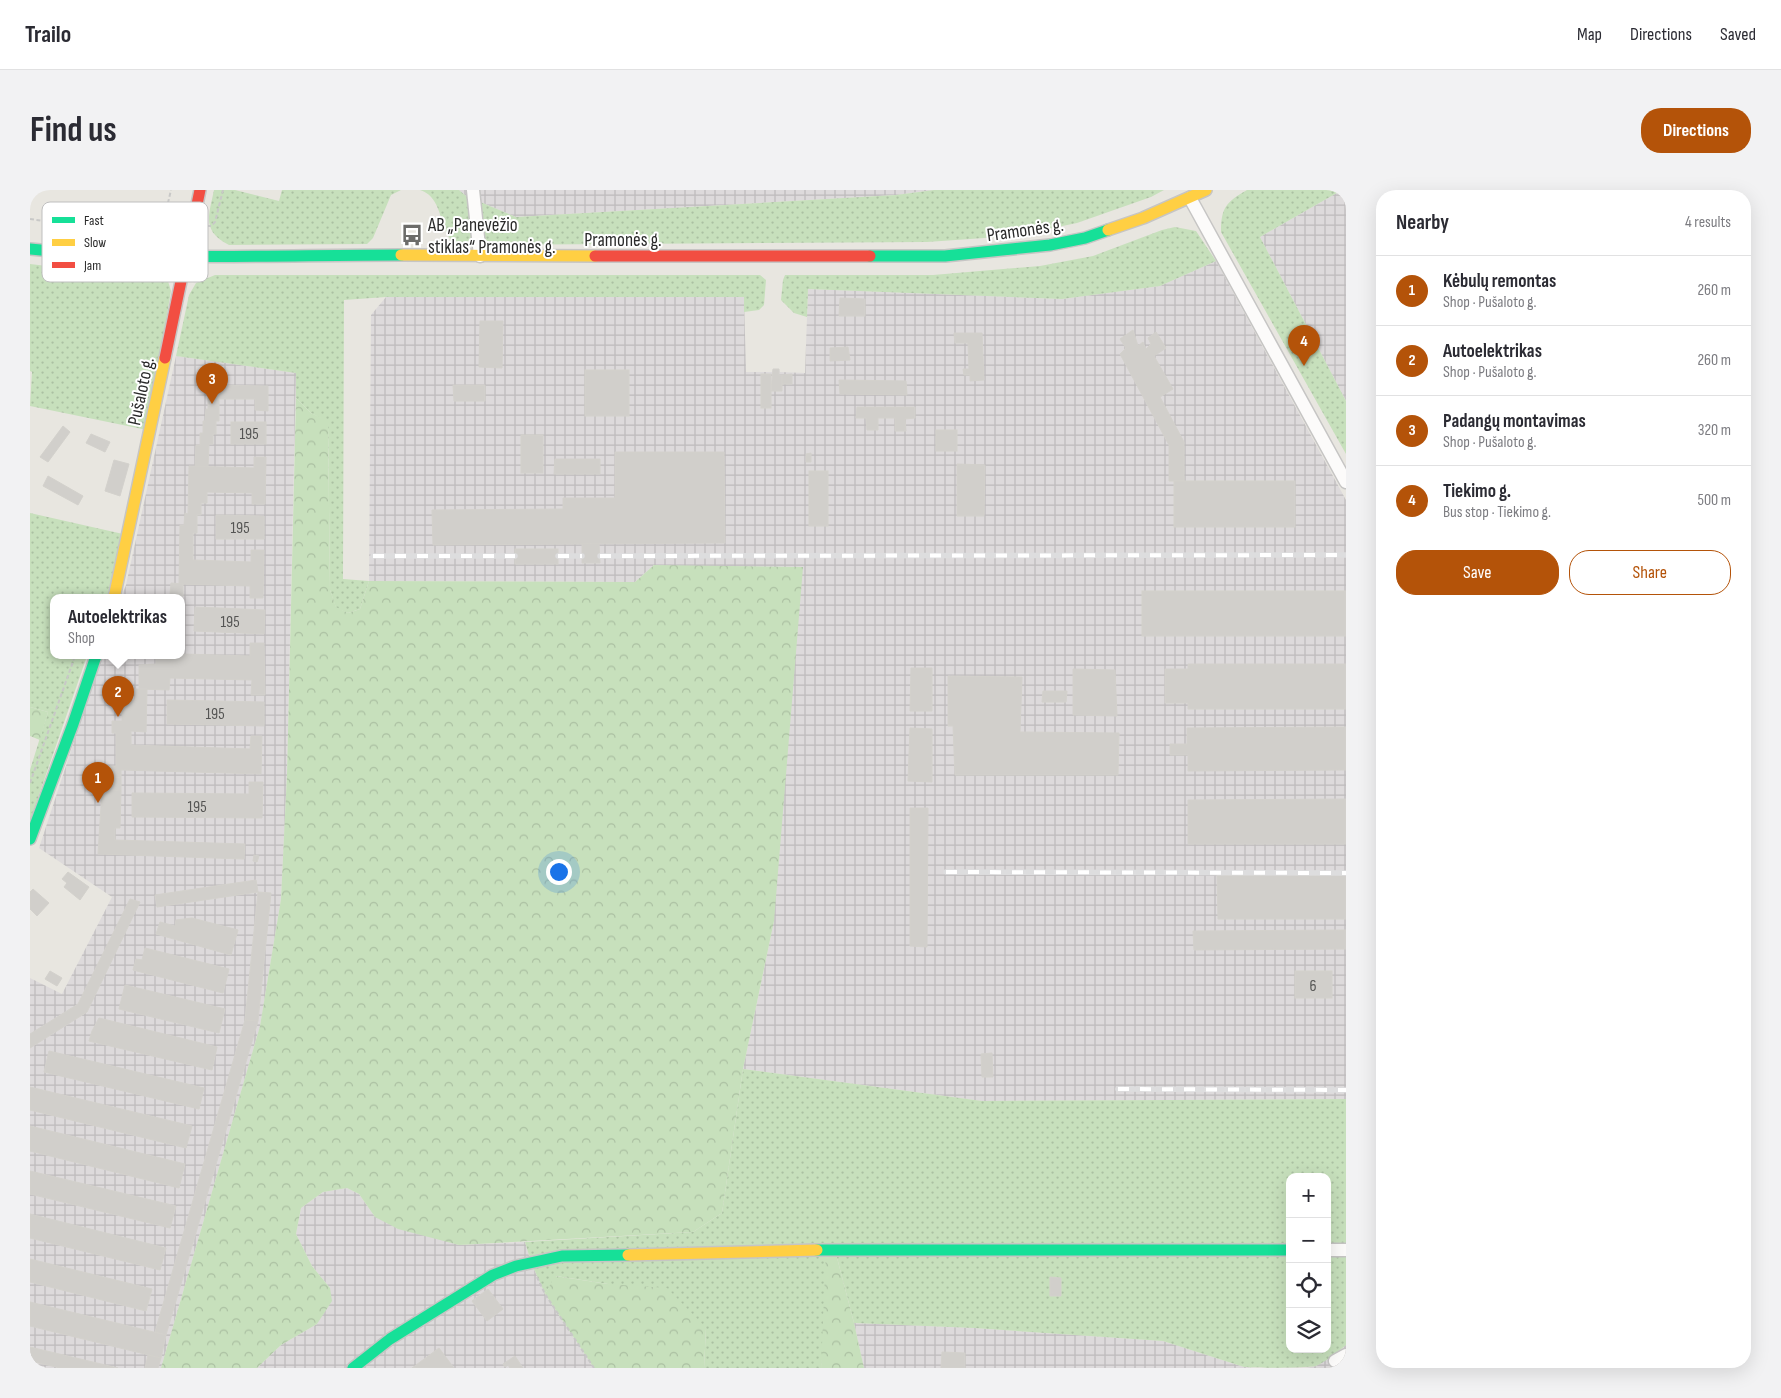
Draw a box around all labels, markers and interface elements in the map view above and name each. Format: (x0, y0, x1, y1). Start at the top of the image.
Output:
text: Trailo (25, 20, 71, 49)
text: Map (1577, 24, 1602, 45)
text: Directions (1630, 24, 1692, 45)
text: Saved (1720, 24, 1756, 45)
button: Directions (1641, 108, 1751, 153)
text: Find us (30, 109, 117, 152)
legend (42, 202, 208, 282)
text: Nearby (1396, 210, 1449, 235)
text: Fast (84, 212, 104, 229)
text: 4 results (1685, 213, 1731, 232)
place label: AB „Panevėžio stiklas“ Pramonės g. (427, 214, 556, 259)
street label: Pramonės g. (985, 214, 1065, 247)
bus stop icon: AB „Panevėžio stiklas“ Pramonės g. (399, 222, 425, 248)
street label: Pramonės g. (584, 229, 662, 252)
text: Slow (84, 234, 106, 251)
text: Jam (83, 257, 101, 274)
text: Kėbulų remontas (1443, 270, 1556, 293)
text: 1 (1409, 281, 1415, 300)
text: 260 m (1697, 281, 1731, 300)
text: Shop · Pušaloto g. (1443, 293, 1536, 312)
pin: 4 (1288, 325, 1320, 366)
text: Autoelektrikas (1443, 340, 1542, 363)
text: 2 (1408, 351, 1416, 370)
text: 260 m (1697, 351, 1731, 370)
street label: Pušaloto g. (123, 355, 160, 428)
pin: 3 (196, 363, 228, 404)
text: Shop · Pušaloto g. (1443, 363, 1536, 382)
text: Padangų montavimas (1443, 410, 1586, 433)
text: 3 (1408, 421, 1416, 440)
text: 320 m (1698, 421, 1731, 440)
house number: 195 (239, 425, 259, 444)
text: Shop · Pušaloto g. (1443, 433, 1536, 452)
text: Tiekimo g. (1443, 480, 1511, 503)
text: 4 (1408, 491, 1416, 510)
text: 500 m (1697, 491, 1731, 510)
text: Bus stop · Tiekimo g. (1443, 503, 1551, 522)
house number: 195 (230, 519, 250, 538)
button: Save (1396, 550, 1559, 595)
button: Share (1569, 550, 1731, 595)
popup (50, 594, 185, 659)
text: Autoelektrikas (68, 606, 167, 629)
house number: 195 (220, 613, 240, 632)
text: Shop (68, 629, 95, 648)
pin: 2 (102, 676, 134, 717)
house number: 195 (205, 705, 225, 724)
pin: 1 (82, 762, 114, 803)
house number: 195 (187, 798, 207, 817)
your location (546, 859, 572, 885)
house number: 6 (1309, 977, 1317, 996)
map controls (1286, 1173, 1331, 1353)
button: + (1286, 1173, 1331, 1218)
button: − (1286, 1218, 1331, 1263)
button: locate (1286, 1263, 1331, 1308)
button: layers (1286, 1308, 1331, 1353)

